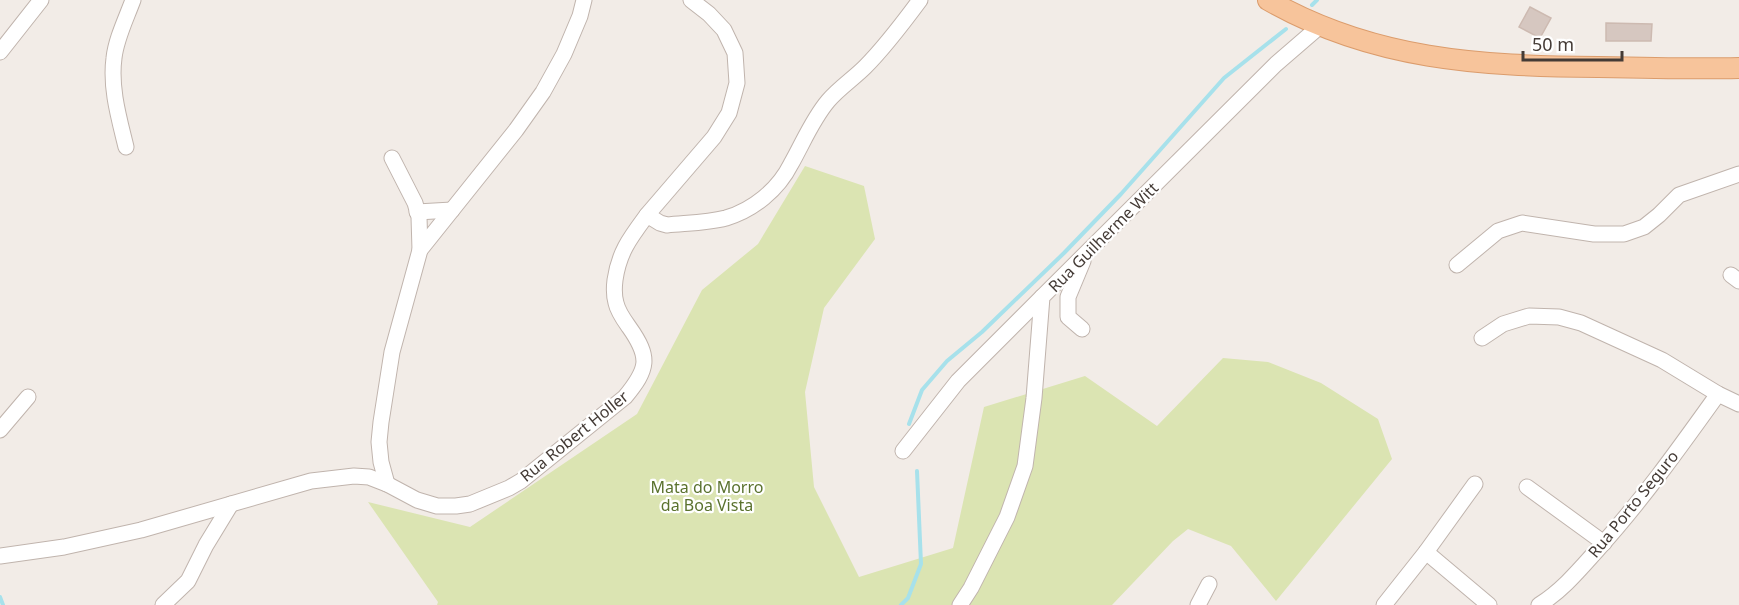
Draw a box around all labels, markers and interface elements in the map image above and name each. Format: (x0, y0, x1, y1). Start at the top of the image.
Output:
scale bar (1523, 24, 1622, 62)
text: 50 m (1532, 32, 1574, 56)
street label: Rua Guilherme Witt (1043, 177, 1163, 297)
street label: Rua Robert Holler (515, 385, 633, 487)
street label: Rua Porto Seguro (1583, 446, 1683, 562)
park label: Mata do Morro da Boa Vista (651, 476, 763, 516)

